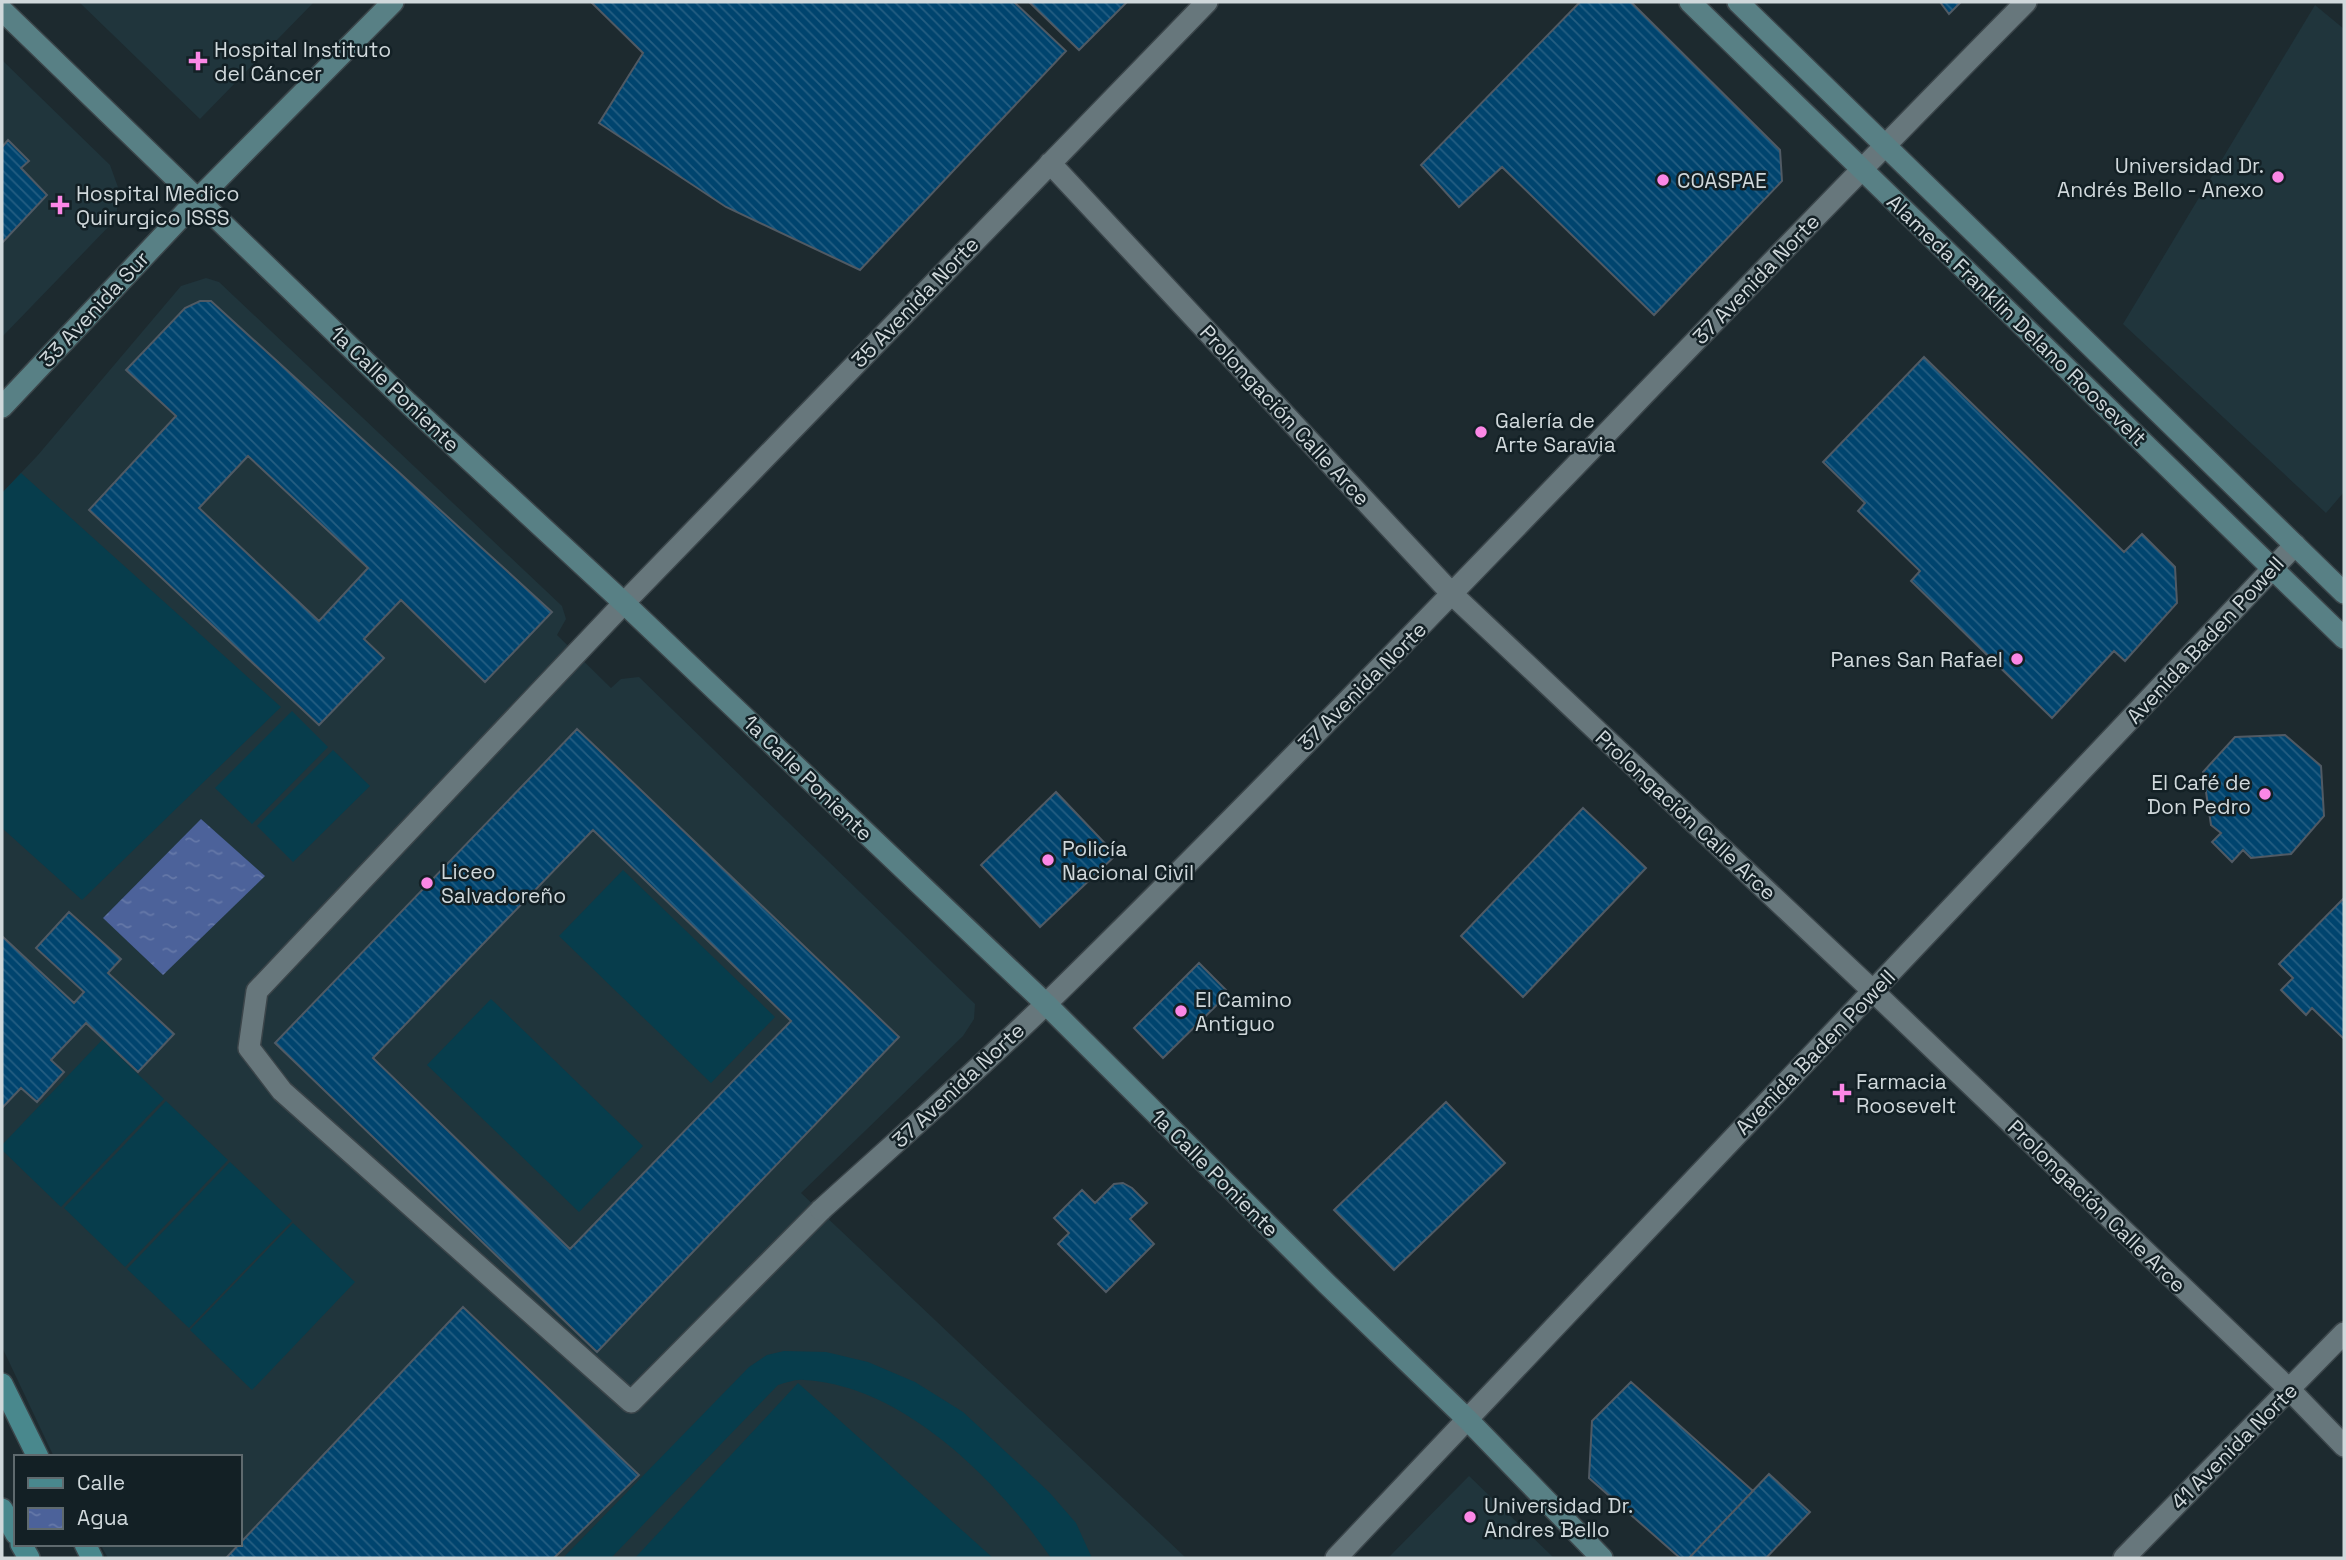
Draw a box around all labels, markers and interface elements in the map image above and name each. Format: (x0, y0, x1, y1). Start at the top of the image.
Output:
place label: Hospital Instituto del Cáncer (214, 36, 391, 87)
marker: Hospital Instituto del Cáncer (188, 51, 208, 71)
place label: Universidad Dr. Andrés Bello - Anexo (2057, 152, 2264, 203)
place label: COASPAE (1677, 167, 1767, 194)
marker: Universidad Dr. Andrés Bello - Anexo (2270, 169, 2286, 185)
marker: COASPAE (1655, 172, 1671, 188)
place label: Hospital Medico Quirurgico ISSS (76, 180, 240, 231)
street label: Alameda Franklin Delano Roosevelt (1881, 188, 2153, 452)
marker: Hospital Medico Quirurgico ISSS (50, 195, 70, 215)
street label: 37 Avenida Norte (1687, 208, 1825, 350)
street label: 35 Avenida Norte (846, 231, 984, 373)
street label: 33 Avenida Sur (33, 245, 155, 373)
street label: Prolongación Calle Arce (1194, 319, 1376, 511)
street label: 1a Calle Poniente (325, 320, 465, 458)
place label: Galería de Arte Saravia (1495, 407, 1616, 458)
marker: Galería de Arte Saravia (1473, 424, 1489, 440)
street label: Avenida Baden Powell (2120, 551, 2290, 729)
street label: 37 Avenida Norte (1292, 616, 1432, 756)
place label: Panes San Rafael (1830, 646, 2003, 673)
marker: Panes San Rafael (2009, 651, 2025, 667)
street label: 1a Calle Poniente (738, 709, 878, 847)
street label: Prolongación Calle Arce (1590, 724, 1782, 906)
place label: El Café de Don Pedro (2147, 769, 2251, 820)
marker: El Café de Don Pedro (2257, 786, 2273, 802)
place label: Policía Nacional Civil (1062, 835, 1194, 886)
marker: Policía Nacional Civil (1040, 852, 1056, 868)
place label: Liceo Salvadoreño (441, 858, 566, 909)
marker: Liceo Salvadoreño (419, 875, 435, 891)
street label: Avenida Baden Powell (1729, 964, 1901, 1140)
place label: El Camino Antiguo (1195, 986, 1292, 1037)
marker: El Camino Antiguo (1173, 1003, 1189, 1019)
street label: 37 Avenida Norte (886, 1017, 1030, 1153)
place label: Farmacia Roosevelt (1856, 1068, 1956, 1119)
marker: Farmacia Roosevelt (1834, 1085, 1850, 1101)
street label: 1a Calle Poniente (1145, 1103, 1285, 1243)
street label: Prolongación Calle Arce (2002, 1114, 2192, 1298)
street label: 41 Avenida Norte (2165, 1377, 2303, 1515)
legend (14, 1455, 242, 1546)
text: Calle (77, 1469, 125, 1496)
place label: Universidad Dr. Andres Bello (1484, 1492, 1633, 1543)
text: Agua (77, 1504, 129, 1531)
marker: Universidad Dr. Andres Bello (1462, 1509, 1478, 1525)

